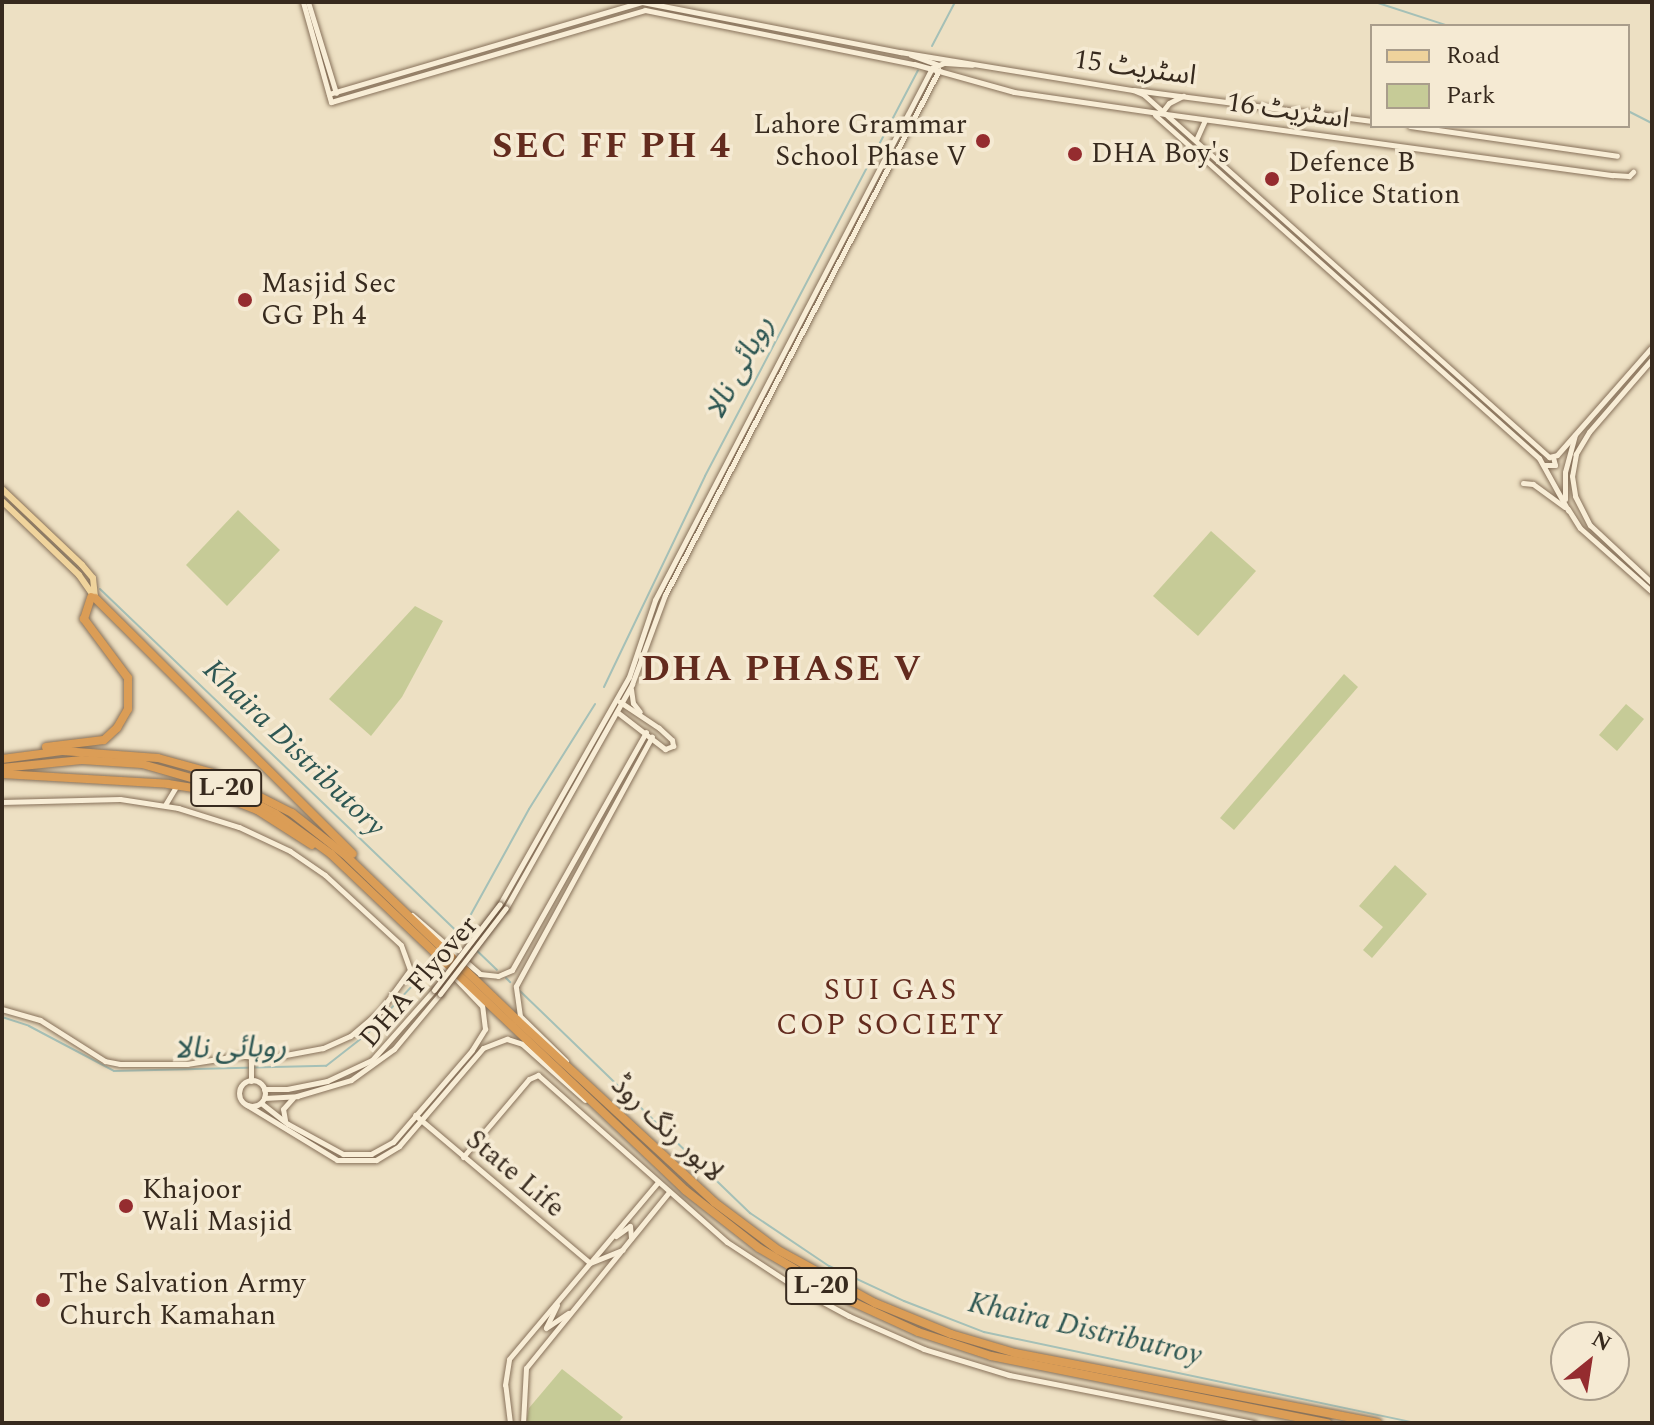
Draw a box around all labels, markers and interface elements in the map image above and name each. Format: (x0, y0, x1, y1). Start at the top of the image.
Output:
legend (1370, 24, 1630, 128)
text: Road (1446, 38, 1500, 74)
street label: اسٹریٹ 15 (1072, 43, 1198, 93)
text: Park (1446, 78, 1496, 114)
street label: اسٹریٹ 16 (1225, 86, 1351, 136)
place label: Lahore Grammar School Phase V (753, 108, 967, 174)
district label: SEC FF PH 4 (492, 125, 732, 169)
marker: Lahore Grammar School Phase V (974, 132, 992, 150)
place label: DHA Boy's (1091, 137, 1230, 171)
marker: DHA Boy's (1066, 145, 1084, 163)
place label: Defence B Police Station (1288, 146, 1460, 212)
marker: Defence B Police Station (1263, 170, 1281, 188)
place label: Masjid Sec GG Ph 4 (261, 267, 396, 333)
marker: Masjid Sec GG Ph 4 (236, 291, 254, 309)
water label: روہائی نالا (697, 310, 781, 426)
district label: DHA PHASE V (641, 648, 923, 692)
water label: Khaira Distributory (195, 652, 393, 844)
road number: L-20 (190, 766, 262, 810)
street label: DHA Flyover (353, 909, 485, 1055)
district label: SUI GAS COP SOCIETY (776, 972, 1006, 1042)
water label: روہائی نالا (173, 1029, 287, 1067)
street label: لاہور رنگ روڈ (604, 1068, 730, 1190)
street label: State Life (459, 1123, 571, 1225)
place label: Khajoor Wali Masjid (142, 1173, 292, 1239)
marker: Khajoor Wali Masjid (117, 1197, 135, 1215)
road number: L-20 (785, 1264, 857, 1308)
place label: The Salvation Army Church Kamahan (59, 1267, 306, 1333)
water label: Khaira Distributroy (965, 1285, 1205, 1373)
marker: The Salvation Army Church Kamahan (34, 1291, 52, 1309)
north arrow (1550, 1321, 1630, 1401)
text: N (1585, 1323, 1617, 1360)

